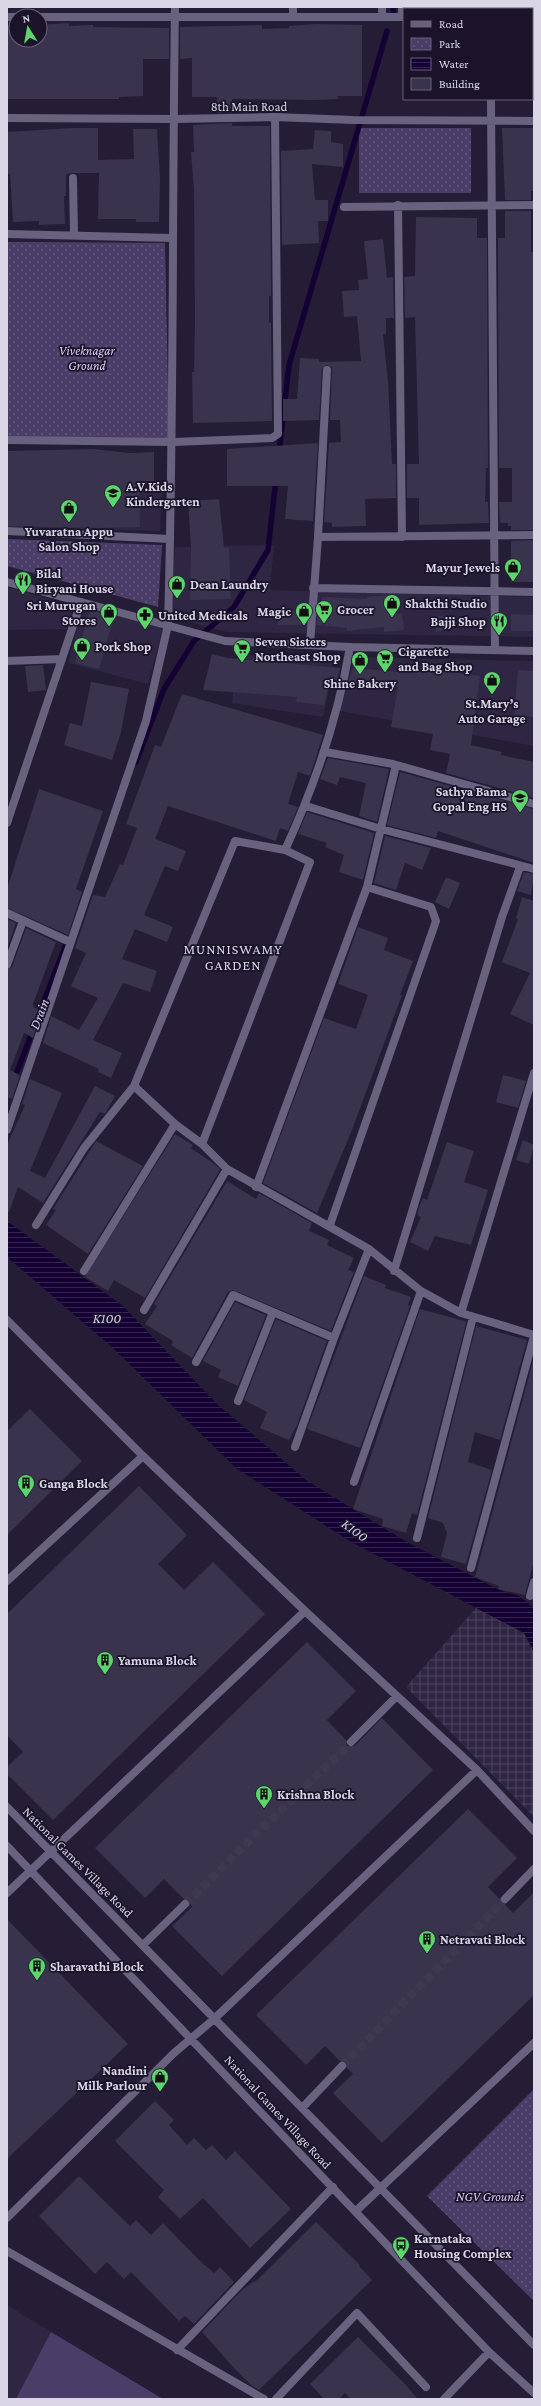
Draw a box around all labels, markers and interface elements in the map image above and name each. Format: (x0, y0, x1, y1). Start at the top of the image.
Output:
north arrow (8, 8, 48, 48)
legend (403, 8, 533, 100)
text: N (21, 11, 31, 25)
text: Road (439, 17, 464, 31)
text: Park (439, 37, 461, 51)
text: Water (439, 57, 469, 71)
text: Building (439, 77, 480, 91)
street label: 8th Main Road (211, 99, 287, 114)
park label: Viveknagar Ground (59, 343, 115, 373)
place label: A.V.Kids Kindergarten (125, 479, 200, 509)
school or university icon: A.V.Kids Kindergarten (103, 483, 123, 508)
shop icon: Yuvaratna Appu Salon Shop (59, 498, 79, 523)
place label: Yuvaratna Appu Salon Shop (25, 524, 114, 554)
shop icon: Mayur Jewels (503, 557, 523, 582)
place label: Mayur Jewels (425, 560, 500, 575)
place label: Bilal Biryani House (36, 566, 113, 596)
restaurant icon: Bilal Biryani House (13, 570, 33, 595)
shop icon: Dean Laundry (167, 574, 187, 599)
place label: Dean Laundry (190, 577, 269, 592)
shop icon: Shakthi Studio (382, 593, 402, 618)
place label: Shakthi Studio (405, 596, 487, 611)
place label: Sri Murugan Stores (26, 598, 97, 628)
supermarket icon: Grocer (314, 599, 334, 624)
shop icon: Magic (294, 601, 314, 626)
shop icon: Sri Murugan Stores (99, 602, 119, 627)
place label: Grocer (337, 602, 375, 617)
place label: Magic (257, 604, 291, 619)
pharmacy icon: United Medicals (135, 605, 155, 630)
place label: United Medicals (158, 608, 248, 623)
restaurant icon: Bajji Shop (489, 611, 509, 636)
place label: Bajji Shop (431, 614, 486, 630)
place label: Seven Sisters Northeast Shop (255, 634, 341, 664)
shop icon: Pork Shop (72, 636, 92, 661)
supermarket icon: Seven Sisters Northeast Shop (232, 638, 252, 663)
place label: Pork Shop (95, 639, 151, 654)
place label: Cigarette and Bag Shop (398, 644, 472, 674)
supermarket icon: Cigarette and Bag Shop (375, 648, 395, 673)
shop icon: Shine Bakery (350, 650, 370, 675)
shop icon: St.Mary’s Auto Garage (482, 670, 502, 695)
place label: Shine Bakery (324, 676, 397, 691)
place label: St.Mary’s Auto Garage (457, 696, 526, 726)
place label: Sathya Bama Gopal Eng HS (433, 784, 508, 814)
school or university icon: Sathya Bama Gopal Eng HS (510, 788, 530, 813)
district label: MUNNISWAMY GARDEN (183, 941, 283, 973)
water label: Drain (26, 996, 52, 1032)
water label: K100 (93, 1310, 121, 1326)
building icon: Ganga Block (16, 1473, 36, 1498)
place label: Ganga Block (39, 1476, 108, 1491)
water label: K100 (339, 1515, 371, 1545)
building icon: Yamuna Block (95, 1650, 115, 1675)
place label: Yamuna Block (118, 1653, 198, 1668)
building icon: Krishna Block (254, 1784, 274, 1809)
place label: Krishna Block (277, 1787, 355, 1802)
street label: National Games Village Road (20, 1804, 136, 1920)
building icon: Netravati Block (417, 1929, 437, 1954)
place label: Netravati Block (440, 1932, 526, 1947)
building icon: Sharavathi Block (27, 1956, 47, 1981)
place label: Sharavathi Block (50, 1959, 144, 1974)
street label: National Games Village Road (221, 2052, 335, 2172)
place label: Nandini Milk Parlour (77, 2063, 148, 2093)
shop icon: Nandini Milk Parlour (150, 2067, 170, 2092)
park label: NGV Grounds (456, 2189, 524, 2204)
place label: Karnataka Housing Complex (414, 2231, 512, 2261)
bus stop icon: Karnataka Housing Complex (391, 2235, 411, 2260)

